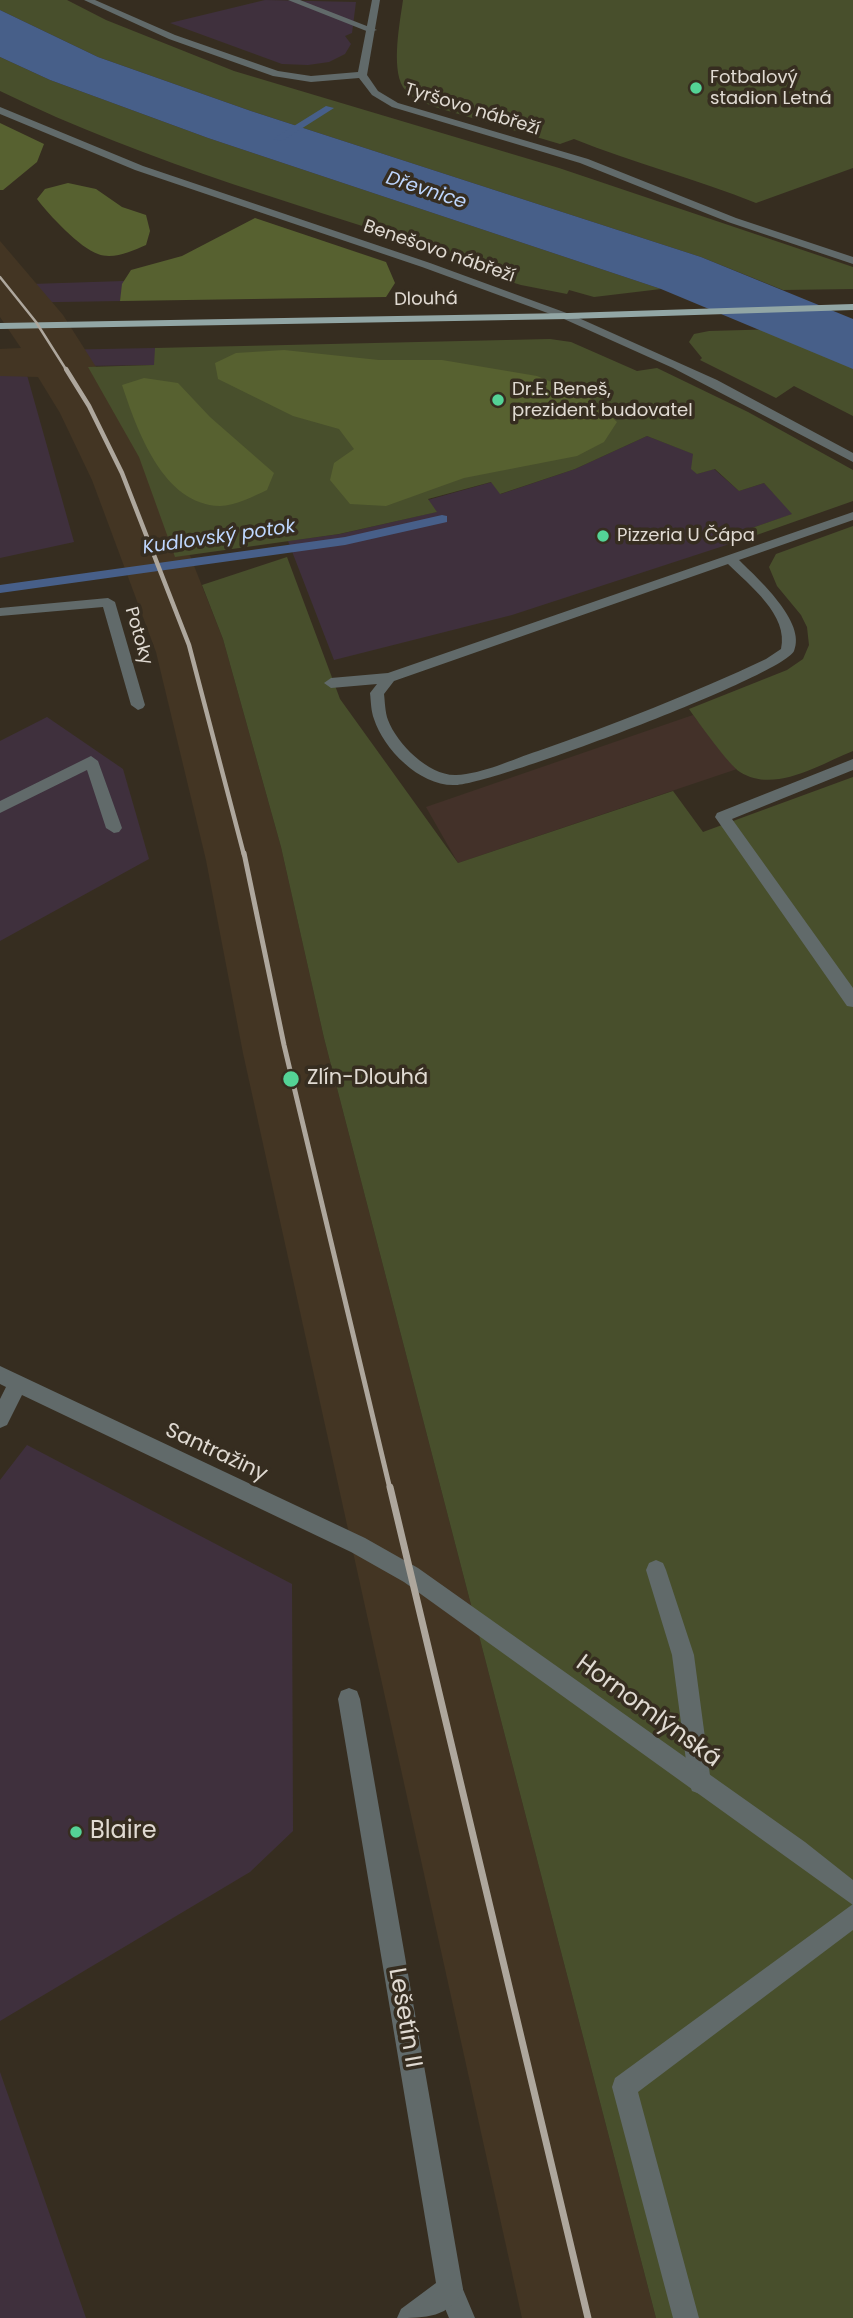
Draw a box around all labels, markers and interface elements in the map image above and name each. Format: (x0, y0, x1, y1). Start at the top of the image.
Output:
place label: Fotbalový stadion Letná (710, 67, 832, 110)
street label: Tyršovo nábřeží (402, 79, 542, 141)
marker: Fotbalový stadion Letná (688, 80, 704, 96)
water label: Dřevnice (383, 167, 469, 215)
street label: Benešovo nábřeží (361, 216, 517, 288)
street label: Dlouhá (394, 289, 458, 311)
place label: Dr.E. Beneš, prezident budovatel (512, 379, 693, 422)
marker: Dr.E. Beneš, prezident budovatel (490, 392, 506, 408)
water label: Kudlovský potok (141, 516, 297, 560)
place label: Pizzeria U Čápa (617, 525, 755, 547)
marker: Pizzeria U Čápa (595, 528, 611, 544)
street label: Potoky (119, 604, 157, 668)
place label: Zlín-Dlouhá (307, 1066, 428, 1092)
marker: Zlín-Dlouhá (281, 1069, 301, 1089)
street label: Santražiny (161, 1418, 271, 1488)
street label: Hornomlýnská (570, 1650, 726, 1774)
place label: Blaire (90, 1818, 157, 1846)
marker: Blaire (68, 1824, 84, 1840)
street label: Lešetín II (381, 1966, 427, 2070)

